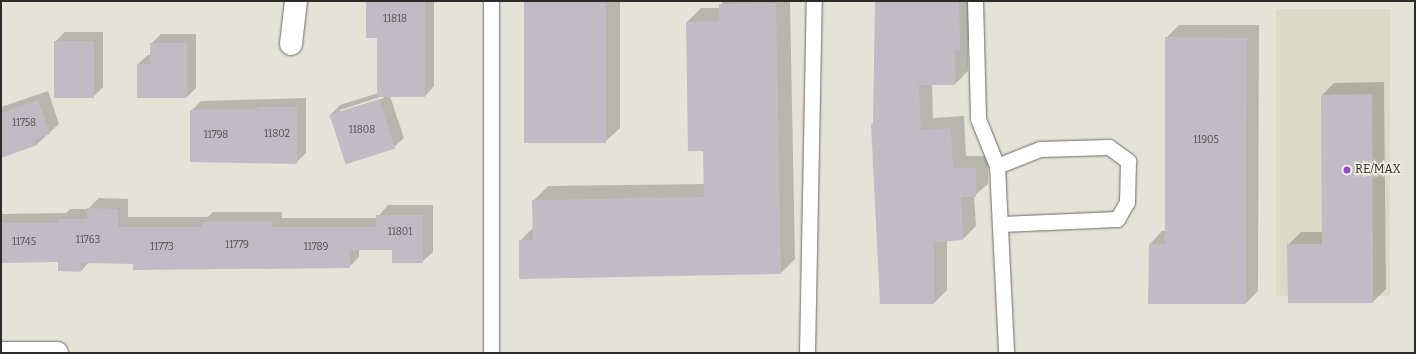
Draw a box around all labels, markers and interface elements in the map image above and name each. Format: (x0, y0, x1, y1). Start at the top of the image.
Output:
house number: 11818 (383, 14, 407, 26)
house number: 11758 (12, 118, 36, 130)
house number: 11808 (349, 125, 375, 137)
house number: 11802 (264, 129, 290, 141)
house number: 11798 (204, 130, 228, 142)
house number: 11905 (1193, 135, 1219, 147)
place label: RE/MAX (1355, 163, 1401, 177)
marker: RE/MAX (1342, 165, 1352, 175)
house number: 11801 (388, 227, 412, 239)
house number: 11763 (76, 235, 100, 247)
house number: 11745 (12, 237, 36, 249)
house number: 11779 (225, 240, 249, 252)
house number: 11773 (150, 242, 174, 254)
house number: 11789 (304, 242, 328, 254)

